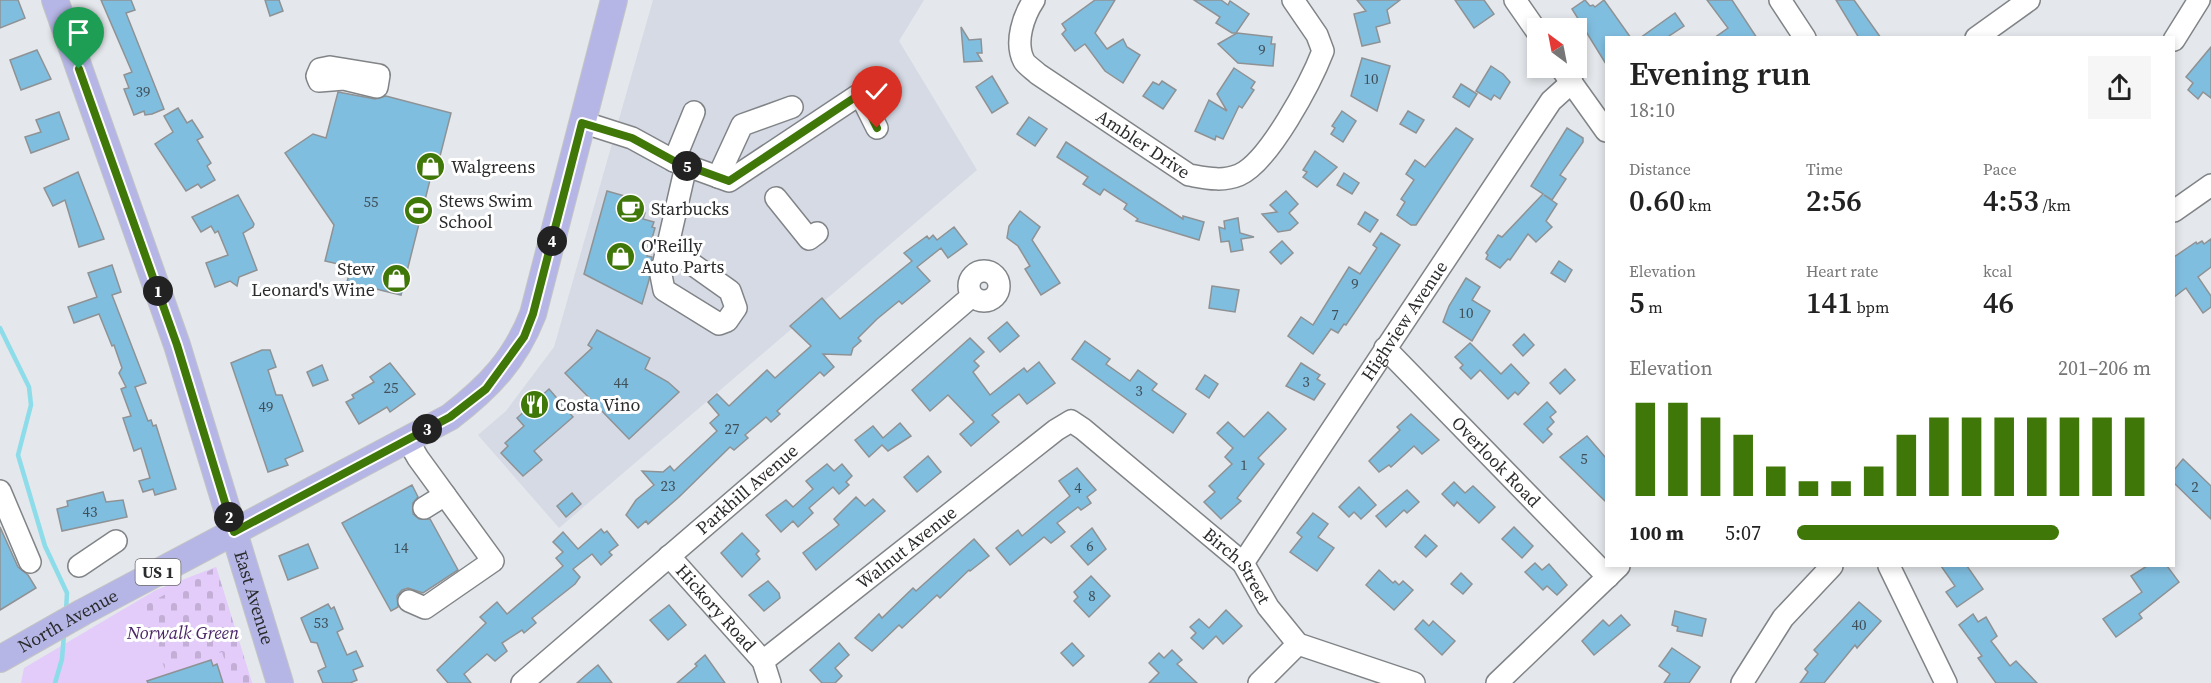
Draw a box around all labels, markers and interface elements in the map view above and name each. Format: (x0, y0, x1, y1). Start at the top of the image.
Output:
pin (53, 7, 104, 69)
icon: arrive (62, 16, 95, 49)
north arrow (1527, 18, 1587, 78)
map controls (1527, 18, 1587, 78)
house number: 9 (1258, 39, 1266, 60)
text: Evening run (1629, 51, 1811, 96)
button: share (2088, 56, 2151, 119)
pin (851, 66, 902, 128)
house number: 10 (1363, 68, 1379, 89)
icon: check (860, 75, 893, 108)
house number: 39 (135, 81, 151, 102)
text: 18:10 (1629, 96, 1675, 124)
street label: Ambler Drive (1091, 103, 1195, 184)
shop icon: Walgreens (414, 151, 446, 183)
pin: 5 (672, 151, 702, 181)
place label: Walgreens (451, 154, 535, 179)
text: 5 (683, 155, 691, 177)
text: Distance (1629, 158, 1691, 180)
text: Time (1806, 158, 1843, 180)
text: Pace (1983, 158, 2017, 180)
text: 0.60 (1629, 180, 1685, 221)
text: 2:56 (1806, 180, 1862, 221)
text: 4:53 (1983, 180, 2039, 221)
place label: Stews Swim School (439, 188, 533, 234)
house number: 55 (363, 191, 379, 212)
cafe icon: Starbucks (614, 193, 646, 225)
text: km (1685, 194, 1712, 216)
text: /km (2039, 194, 2071, 216)
sports icon: Stews Swim School (402, 195, 434, 227)
place label: Starbucks (651, 196, 729, 221)
pin: 4 (537, 226, 567, 256)
text: 4 (548, 230, 556, 252)
place label: O'Reilly Auto Parts (641, 233, 724, 279)
shop icon: O'Reilly Auto Parts (604, 240, 636, 272)
place label: Stew Leonard's Wine (251, 256, 375, 302)
street label: Highview Avenue (1355, 256, 1453, 386)
text: Elevation (1629, 260, 1696, 282)
text: Heart rate (1806, 260, 1878, 282)
text: kcal (1983, 260, 2012, 282)
shop icon: Stew Leonard's Wine (380, 263, 412, 295)
house number: 9 (1351, 273, 1359, 294)
pin: 1 (143, 276, 173, 306)
text: 1 (154, 280, 162, 302)
text: 5 (1629, 282, 1645, 323)
text: 141 (1806, 282, 1853, 323)
text: 46 (1983, 282, 2014, 323)
text: m (1645, 296, 1663, 318)
text: bpm (1853, 296, 1889, 318)
house number: 10 (1458, 302, 1474, 323)
house number: 7 (1331, 304, 1339, 325)
text: Elevation (1629, 354, 1713, 382)
text: 201–206 m (2058, 354, 2151, 382)
house number: 3 (1302, 371, 1310, 392)
house number: 44 (613, 372, 629, 393)
house number: 25 (383, 377, 399, 398)
house number: 3 (1135, 380, 1143, 401)
restaurant icon: Costa Vino (518, 389, 550, 421)
place label: Costa Vino (555, 392, 641, 417)
house number: 49 (258, 396, 274, 417)
street label: Overlook Road (1446, 411, 1546, 513)
pin: 3 (412, 414, 442, 444)
text: 3 (423, 418, 431, 440)
house number: 27 (724, 418, 740, 439)
street label: Parkhill Avenue (690, 438, 803, 540)
house number: 5 (1580, 448, 1588, 469)
house number: 1 (1240, 454, 1248, 475)
house number: 23 (660, 475, 676, 496)
house number: 2 (2191, 476, 2199, 497)
house number: 4 (1074, 477, 1082, 498)
street label: Walnut Avenue (851, 500, 962, 595)
house number: 43 (82, 501, 98, 522)
pin: 2 (214, 502, 244, 532)
text: 2 (225, 506, 233, 528)
text: 100 m (1629, 519, 1684, 547)
text: 5:07 (1725, 519, 1761, 547)
street label: Birch Street (1198, 522, 1277, 609)
house number: 6 (1086, 535, 1094, 556)
house number: 14 (393, 537, 409, 558)
street label: East Avenue (228, 547, 281, 648)
road number: US 1 (136, 559, 180, 585)
street label: Hickory Road (670, 559, 762, 657)
street label: North Avenue (13, 583, 122, 658)
house number: 8 (1088, 585, 1096, 606)
house number: 53 (313, 612, 329, 633)
house number: 40 (1851, 614, 1867, 635)
park label: Norwalk Green (126, 620, 239, 645)

